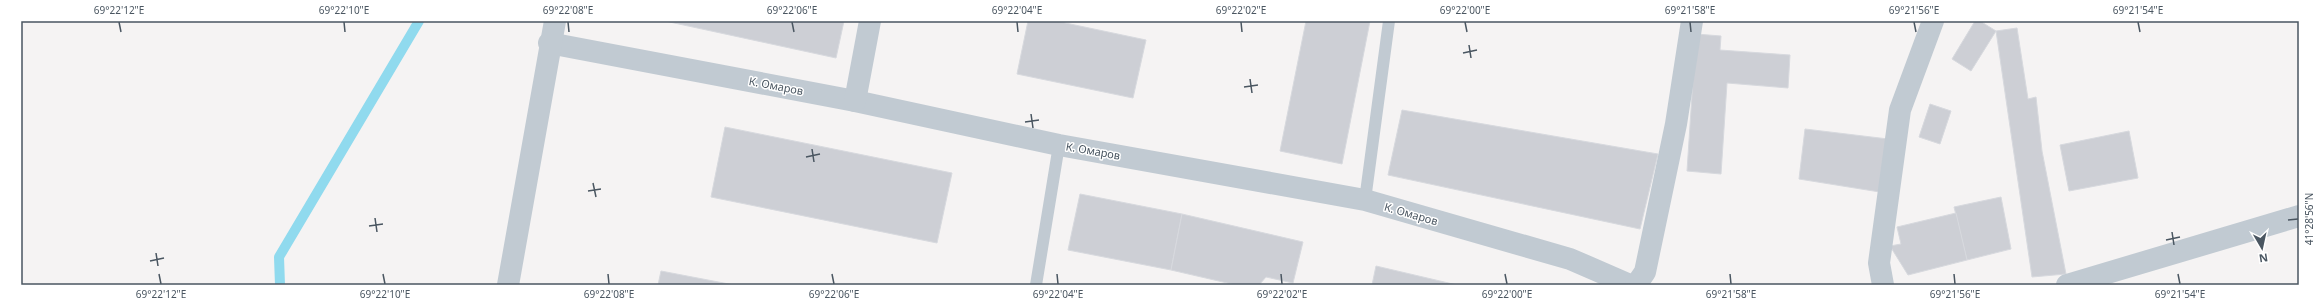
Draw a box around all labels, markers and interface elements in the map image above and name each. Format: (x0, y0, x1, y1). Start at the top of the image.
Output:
text: 69°22'12"E (94, 3, 144, 17)
text: 69°22'10"E (319, 3, 369, 17)
text: 69°22'08"E (543, 3, 593, 17)
text: 69°22'06"E (767, 3, 817, 17)
text: 69°22'04"E (992, 3, 1042, 17)
text: 69°22'02"E (1216, 3, 1266, 17)
text: 69°22'00"E (1440, 3, 1490, 17)
text: 69°21'58"E (1665, 3, 1715, 17)
text: 69°21'56"E (1889, 3, 1939, 17)
text: 69°21'54"E (2113, 3, 2163, 17)
street label: К. Омаров (748, 73, 805, 98)
street label: К. Омаров (1065, 138, 1121, 163)
text: 41°28'56"N (2302, 193, 2316, 245)
street label: К. Омаров (1383, 199, 1440, 228)
north arrow (2242, 228, 2282, 268)
text: N (2258, 250, 2269, 266)
text: 69°22'12"E (136, 287, 186, 301)
text: 69°22'10"E (360, 287, 410, 301)
text: 69°22'08"E (584, 287, 634, 301)
text: 69°22'06"E (809, 287, 859, 301)
text: 69°22'04"E (1033, 287, 1083, 301)
text: 69°22'02"E (1257, 287, 1307, 301)
text: 69°22'00"E (1482, 287, 1532, 301)
text: 69°21'58"E (1706, 287, 1756, 301)
text: 69°21'56"E (1930, 287, 1980, 301)
text: 69°21'54"E (2155, 287, 2205, 301)

